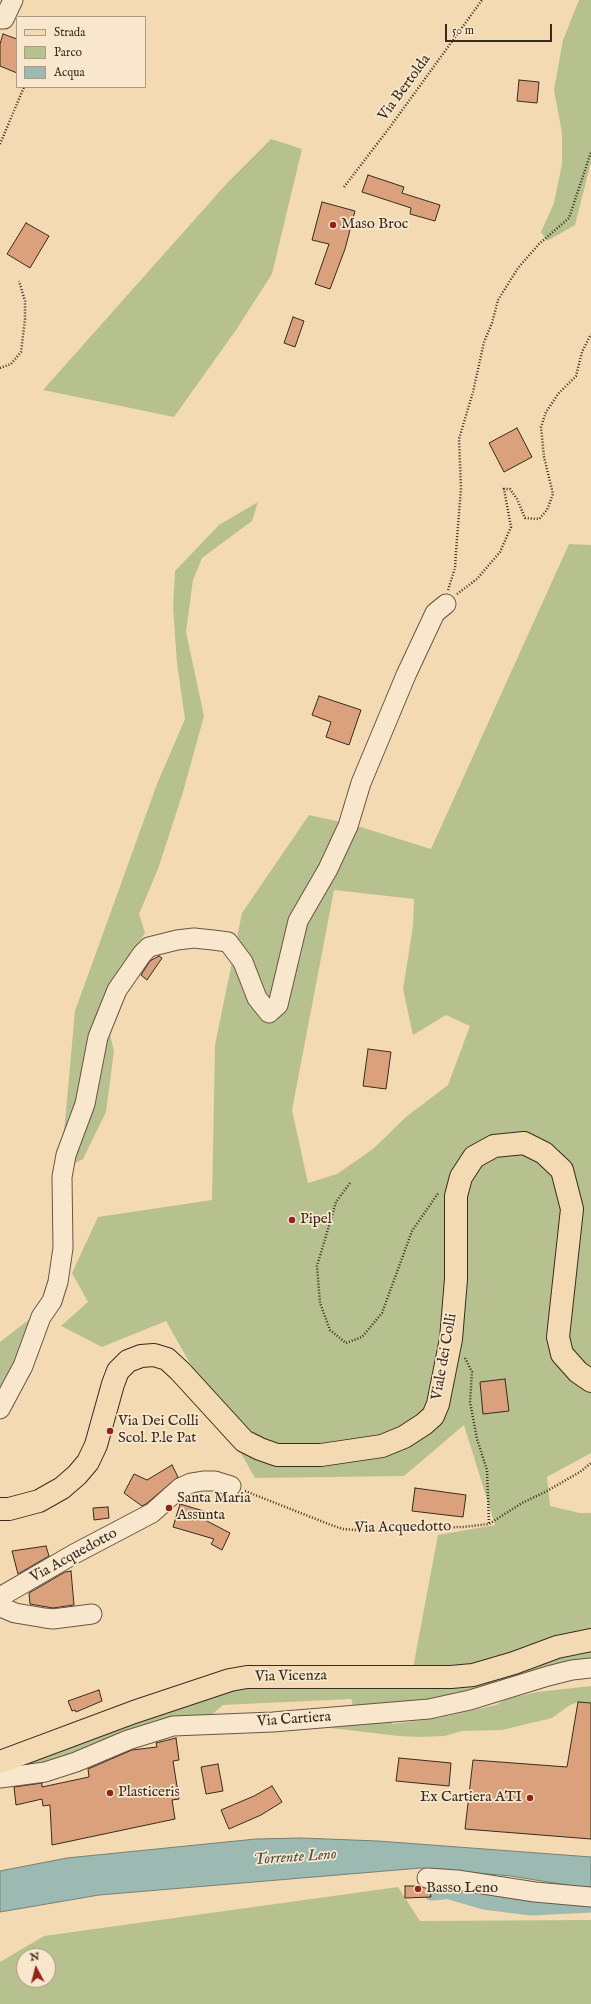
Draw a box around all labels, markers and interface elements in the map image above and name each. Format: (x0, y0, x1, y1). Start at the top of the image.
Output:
legend (16, 16, 146, 88)
scale bar (447, 16, 554, 42)
text: 50 m (452, 23, 474, 38)
text: Strada (54, 25, 85, 40)
text: Parco (54, 45, 82, 60)
street label: Via Bertolda (375, 51, 435, 125)
text: Acqua (54, 65, 85, 80)
place label: Maso Broc (341, 216, 408, 234)
marker: Maso Broc (328, 220, 338, 230)
place label: Pipel (300, 1211, 332, 1229)
marker: Pipel (287, 1215, 297, 1225)
street label: Viale dei Colli (429, 1312, 461, 1402)
place label: Via Dei Colli Scol. P.le Pat (118, 1413, 199, 1448)
marker: Via Dei Colli Scol. P.le Pat (105, 1426, 115, 1436)
place label: Santa Maria Assunta (177, 1490, 251, 1525)
marker: Santa Maria Assunta (164, 1503, 174, 1513)
street label: Via Acquedotto (355, 1518, 451, 1538)
street label: Via Acquedotto (27, 1525, 121, 1587)
street label: Via Vicenza (255, 1667, 327, 1687)
street label: Via Cartiera (256, 1708, 332, 1732)
place label: Plasticeris (118, 1784, 180, 1802)
marker: Plasticeris (105, 1788, 115, 1798)
place label: Ex Cartiera ATI (420, 1789, 522, 1807)
marker: Ex Cartiera ATI (525, 1793, 535, 1803)
water label: Torrente Leno (253, 1846, 337, 1870)
place label: Basso Leno (426, 1880, 498, 1898)
marker: Basso Leno (413, 1884, 423, 1894)
north arrow (16, 1948, 56, 1988)
text: N (29, 1950, 40, 1965)

